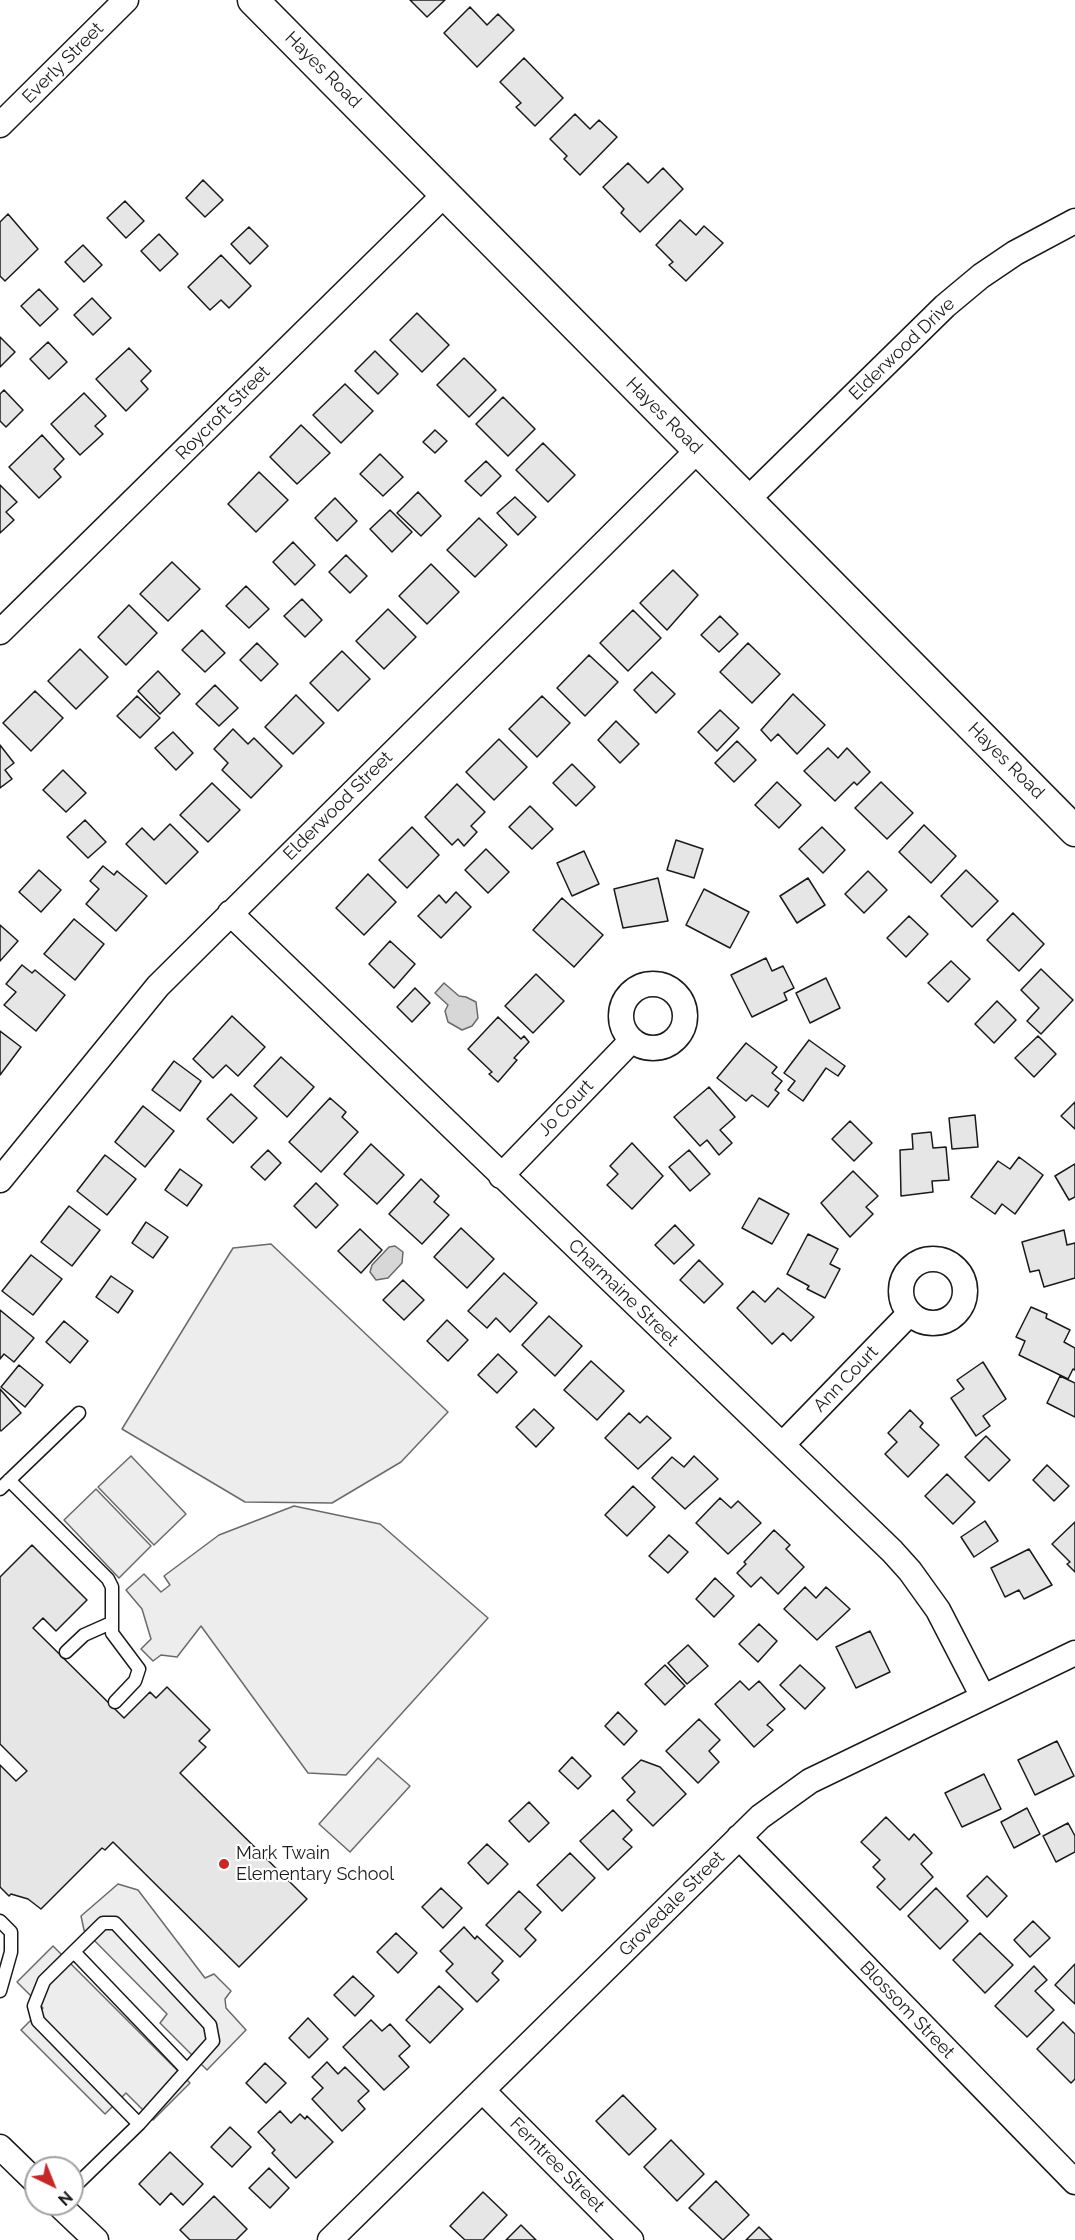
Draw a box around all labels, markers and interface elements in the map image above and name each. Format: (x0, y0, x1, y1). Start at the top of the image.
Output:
street label: Everly Street (18, 18, 108, 108)
street label: Hayes Road (280, 27, 366, 113)
street label: Elderwood Drive (845, 293, 959, 405)
street label: Roycroft Street (171, 361, 275, 465)
street label: Hayes Road (621, 373, 707, 459)
street label: Hayes Road (963, 718, 1049, 804)
street label: Elderwood Street (279, 747, 397, 865)
street label: Jo Court (534, 1075, 598, 1141)
street label: Charmaine Street (563, 1235, 683, 1351)
street label: Ann Court (809, 1341, 883, 1417)
place label: Mark Twain Elementary School (236, 1843, 394, 1886)
street label: Grovedale Street (615, 1847, 729, 1961)
marker: Mark Twain Elementary School (217, 1857, 231, 1871)
street label: Blossom Street (855, 1957, 959, 2063)
street label: Ferntree Street (505, 2113, 609, 2217)
north arrow (24, 2156, 84, 2216)
text: N (54, 2187, 76, 2209)

